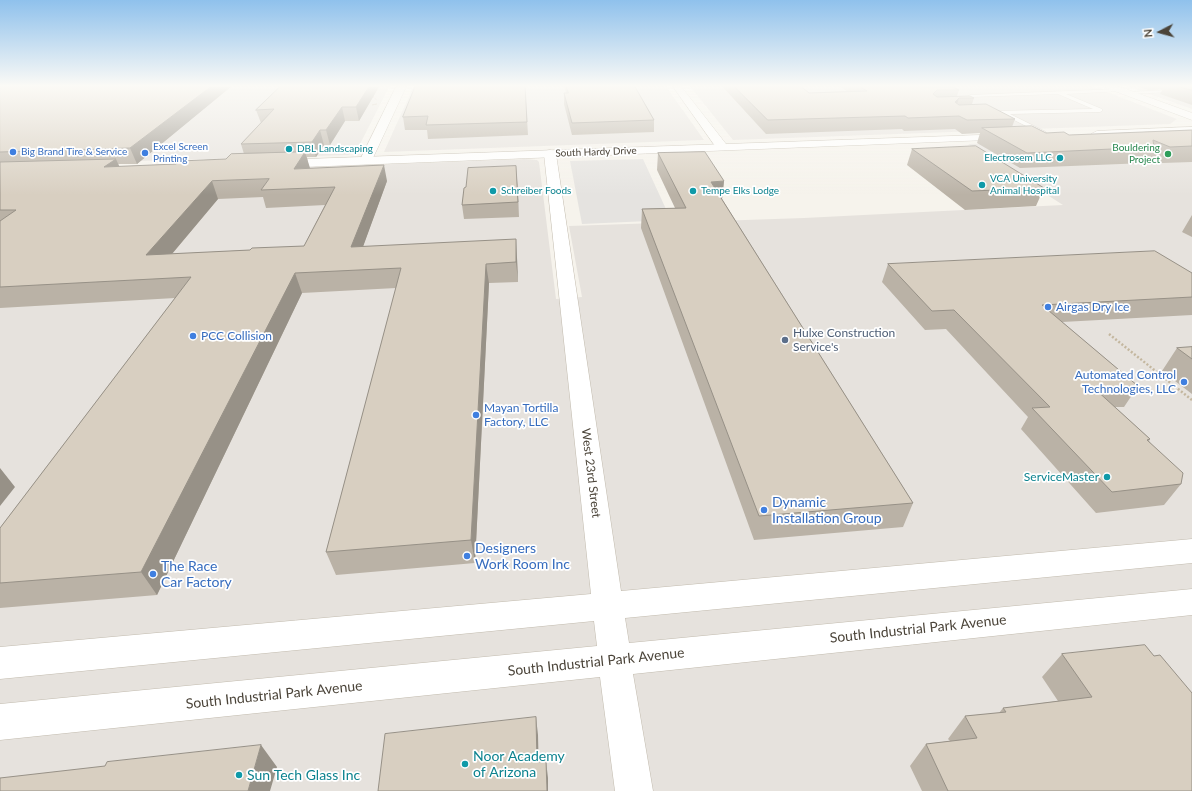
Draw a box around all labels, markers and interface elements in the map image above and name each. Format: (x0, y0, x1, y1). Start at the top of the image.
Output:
north arrow (1140, 12, 1180, 52)
text: N (1141, 28, 1154, 38)
place label: Excel Screen Printing (153, 141, 208, 164)
place label: Bouldering Project (1112, 142, 1160, 166)
place label: DBL Landscaping (297, 143, 373, 155)
marker: DBL Landscaping (284, 144, 294, 154)
street label: South Hardy Drive (555, 145, 637, 159)
place label: Big Brand Tire & Service (21, 146, 127, 158)
marker: Big Brand Tire & Service (8, 147, 18, 157)
marker: Excel Screen Printing (140, 148, 150, 158)
marker: Bouldering Project (1163, 149, 1173, 159)
place label: Electrosem LLC (984, 152, 1052, 164)
marker: Electrosem LLC (1055, 153, 1065, 163)
place label: VCA University Animal Hospital (990, 173, 1059, 196)
marker: VCA University Animal Hospital (977, 180, 987, 190)
place label: Schreiber Foods (501, 185, 571, 197)
place label: Tempe Elks Lodge (701, 185, 779, 197)
marker: Schreiber Foods (488, 186, 498, 196)
marker: Tempe Elks Lodge (688, 186, 698, 196)
place label: Airgas Dry Ice (1056, 300, 1129, 314)
marker: Airgas Dry Ice (1043, 302, 1053, 312)
place label: Hulxe Construction Service's (793, 326, 895, 354)
place label: PCC Collision (201, 329, 272, 343)
marker: PCC Collision (188, 331, 198, 341)
marker: Hulxe Construction Service's (780, 335, 790, 345)
place label: Automated Control Technologies, LLC (1075, 368, 1176, 396)
marker: Automated Control Technologies, LLC (1179, 377, 1189, 387)
place label: Mayan Tortilla Factory, LLC (484, 401, 558, 429)
marker: Mayan Tortilla Factory, LLC (471, 410, 481, 420)
street label: West 23rd Street (578, 427, 604, 519)
place label: ServiceMaster (1024, 470, 1099, 484)
marker: ServiceMaster (1102, 472, 1112, 482)
place label: Dynamic Installation Group (772, 494, 882, 526)
marker: Dynamic Installation Group (759, 505, 769, 515)
place label: Designers Work Room Inc (475, 540, 570, 572)
marker: Designers Work Room Inc (462, 551, 472, 561)
place label: The Race Car Factory (161, 558, 232, 590)
marker: The Race Car Factory (148, 569, 158, 579)
street label: South Industrial Park Avenue (829, 611, 1007, 647)
street label: South Industrial Park Avenue (507, 644, 685, 680)
street label: South Industrial Park Avenue (185, 677, 363, 713)
place label: Noor Academy of Arizona (473, 748, 565, 780)
marker: Noor Academy of Arizona (460, 759, 470, 769)
place label: Sun Tech Glass Inc (247, 767, 360, 783)
marker: Sun Tech Glass Inc (234, 770, 244, 780)

